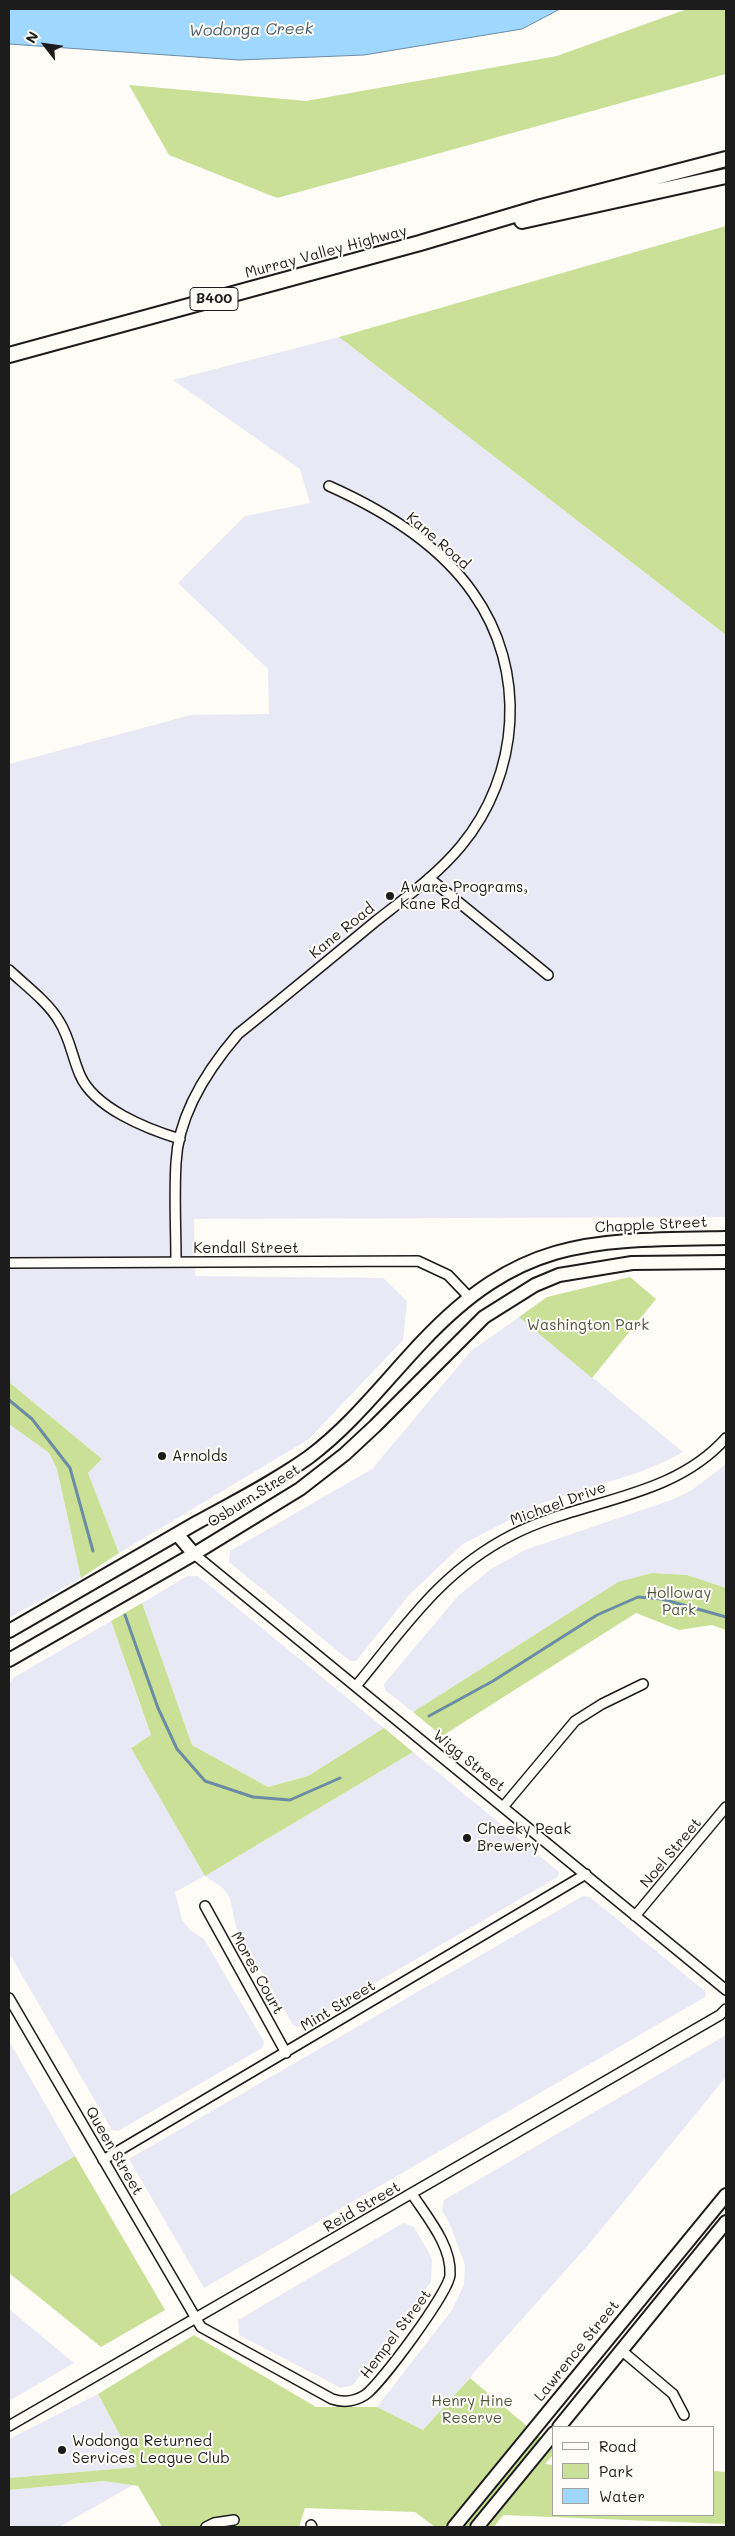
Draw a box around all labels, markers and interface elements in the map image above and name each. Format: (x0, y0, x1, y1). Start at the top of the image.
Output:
water label: Wodonga Creek (189, 19, 313, 41)
north arrow (20, 20, 70, 70)
text: N (21, 28, 42, 47)
street label: Murray Valley Highway (243, 222, 409, 282)
road number: B400 (190, 288, 238, 310)
street label: Kane Road (403, 509, 473, 573)
place label: Aware Programs, Kane Rd (400, 878, 528, 913)
marker: Aware Programs, Kane Rd (384, 890, 396, 902)
street label: Kane Road (306, 899, 378, 963)
street label: Chapple Street (594, 1213, 708, 1237)
street label: Kendall Street (193, 1239, 299, 1257)
park label: Washington Park (527, 1316, 649, 1334)
place label: Arnolds (172, 1447, 228, 1465)
marker: Arnolds (156, 1450, 168, 1462)
street label: Osburn Street (205, 1460, 303, 1532)
street label: Michael Drive (508, 1478, 608, 1530)
park label: Holloway Park (647, 1584, 711, 1619)
street label: Wigg Street (429, 1726, 509, 1796)
street label: Noel Street (637, 1814, 705, 1892)
place label: Cheeky Peak Brewery (477, 1820, 571, 1855)
marker: Cheeky Peak Brewery (461, 1832, 473, 1844)
street label: Mores Court (227, 1929, 287, 2017)
street label: Mint Street (297, 1977, 379, 2035)
street label: Queen Street (81, 2103, 147, 2199)
street label: Reid Street (320, 2178, 404, 2236)
street label: Hempel Street (357, 2286, 435, 2382)
street label: Lawrence Street (531, 2297, 623, 2405)
park label: Henry Hine Reserve (431, 2392, 513, 2427)
legend (552, 2426, 715, 2516)
place label: Wodonga Returned Services League Club (72, 2432, 230, 2467)
text: Road (599, 2436, 636, 2456)
marker: Wodonga Returned Services League Club (56, 2444, 68, 2456)
text: Park (599, 2461, 633, 2481)
text: Water (599, 2486, 645, 2506)

